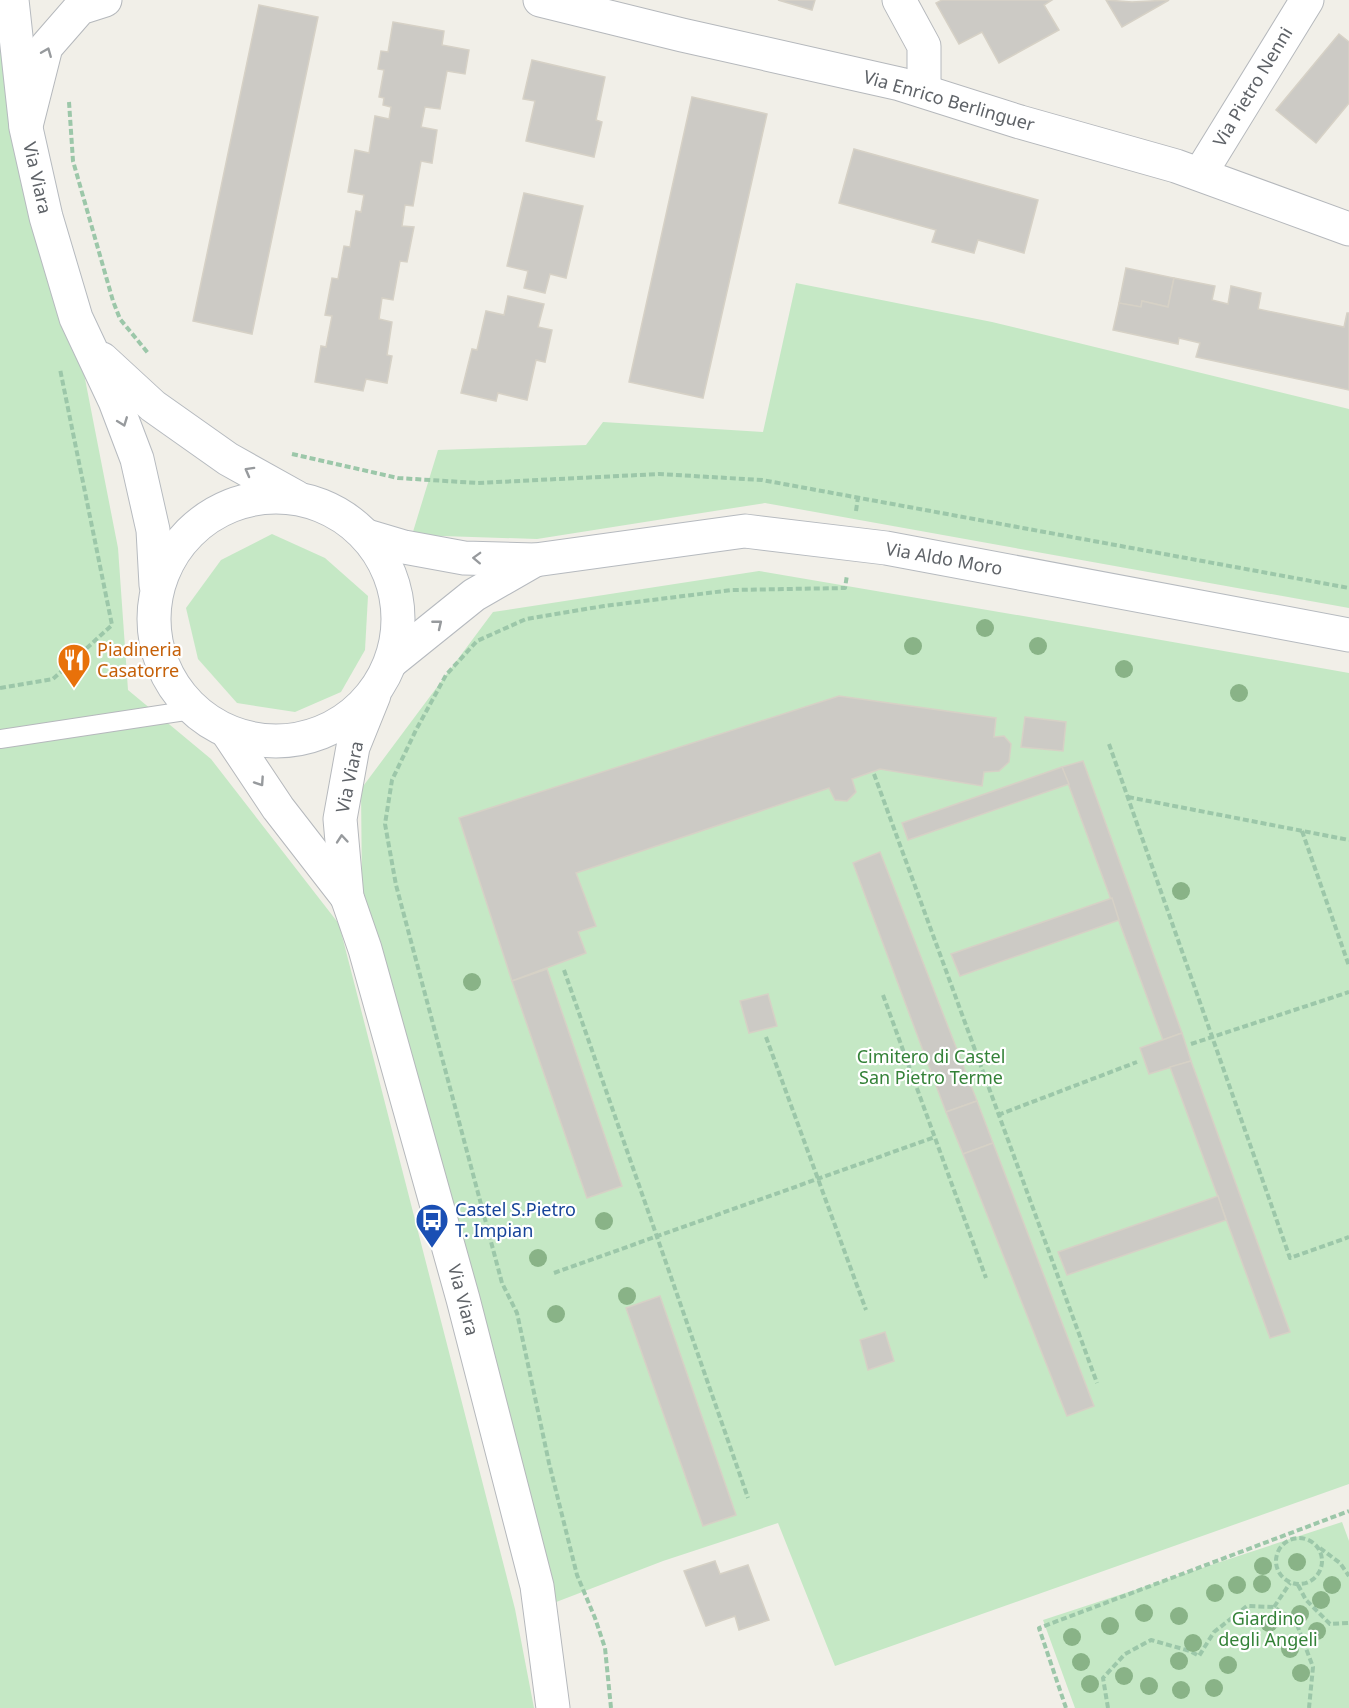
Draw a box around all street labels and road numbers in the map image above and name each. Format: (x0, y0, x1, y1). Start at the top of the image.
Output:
street label: Via Pietro Nenni (1207, 22, 1297, 151)
street label: Via Enrico Berlinguer (861, 64, 1038, 136)
street label: Via Viara (18, 140, 58, 216)
street label: Via Aldo Moro (884, 536, 1004, 580)
street label: Via Viara (330, 739, 368, 815)
street label: Via Viara (443, 1261, 485, 1338)

